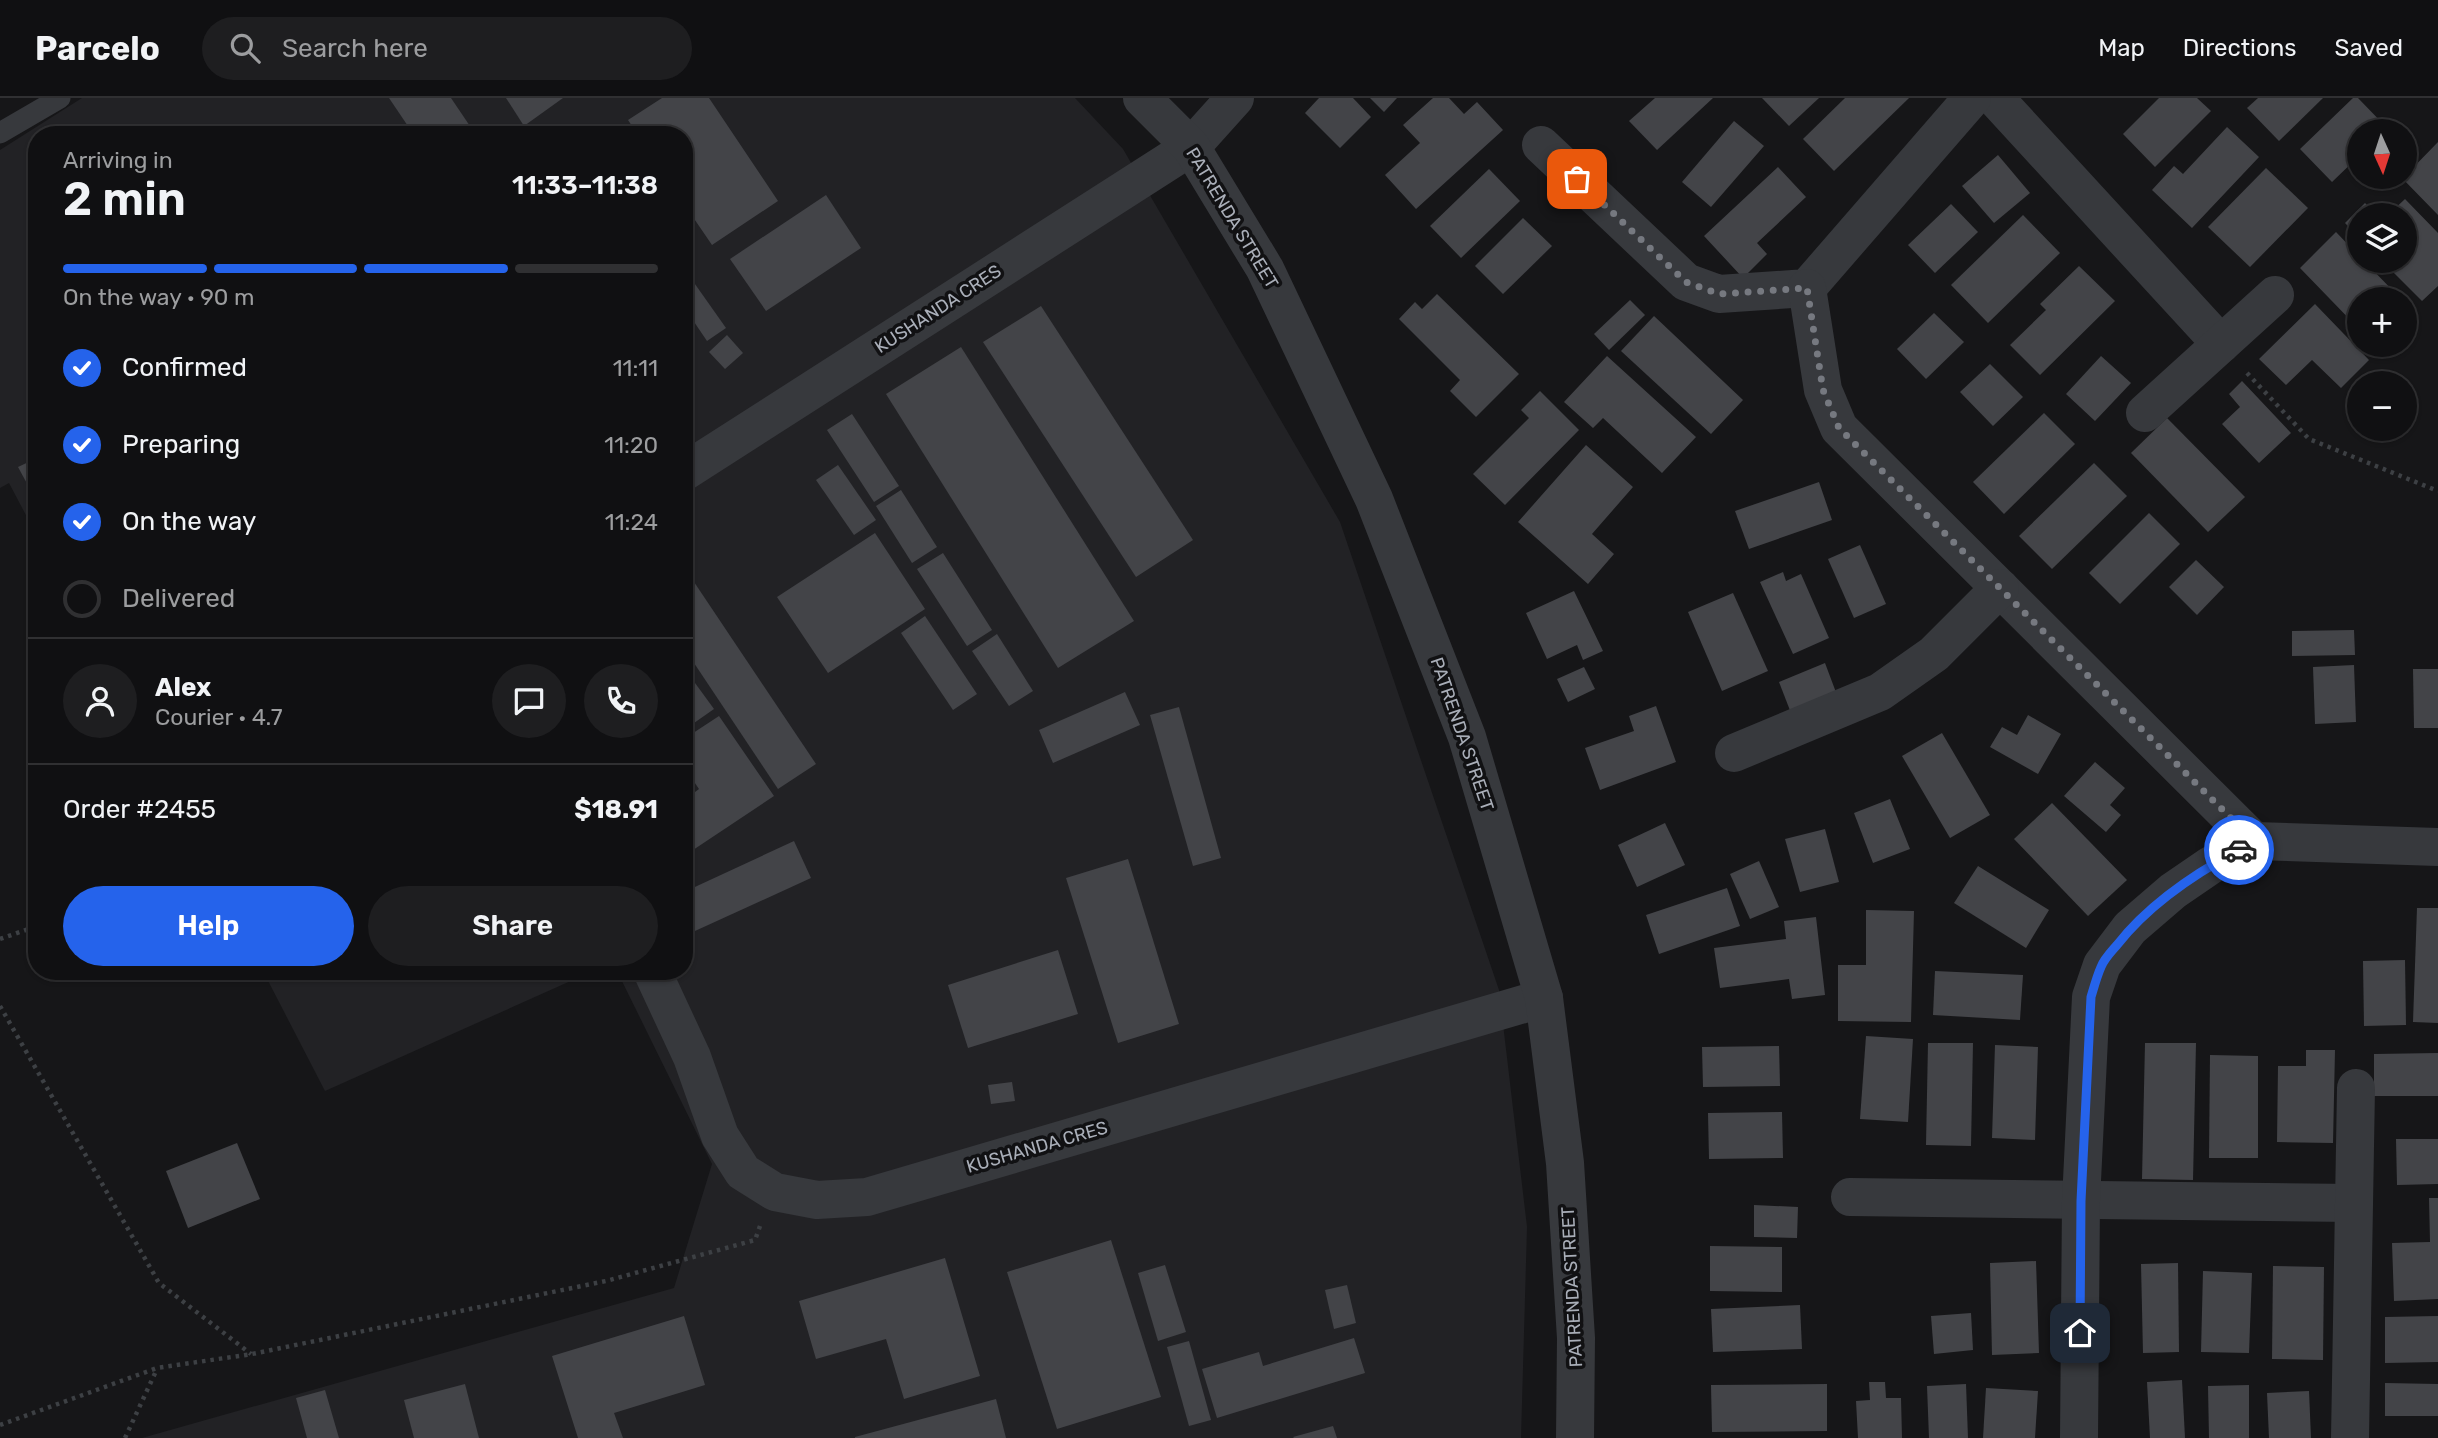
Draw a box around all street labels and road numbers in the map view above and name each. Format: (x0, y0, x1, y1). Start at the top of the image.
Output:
street label: PATRENDA STREET (1181, 143, 1283, 293)
street label: KUSHANDA CRES (871, 260, 1005, 358)
street label: PATRENDA STREET (1425, 654, 1499, 814)
street label: KUSHANDA CRES (964, 1116, 1110, 1178)
street label: PATRENDA STREET (1557, 1206, 1587, 1368)

